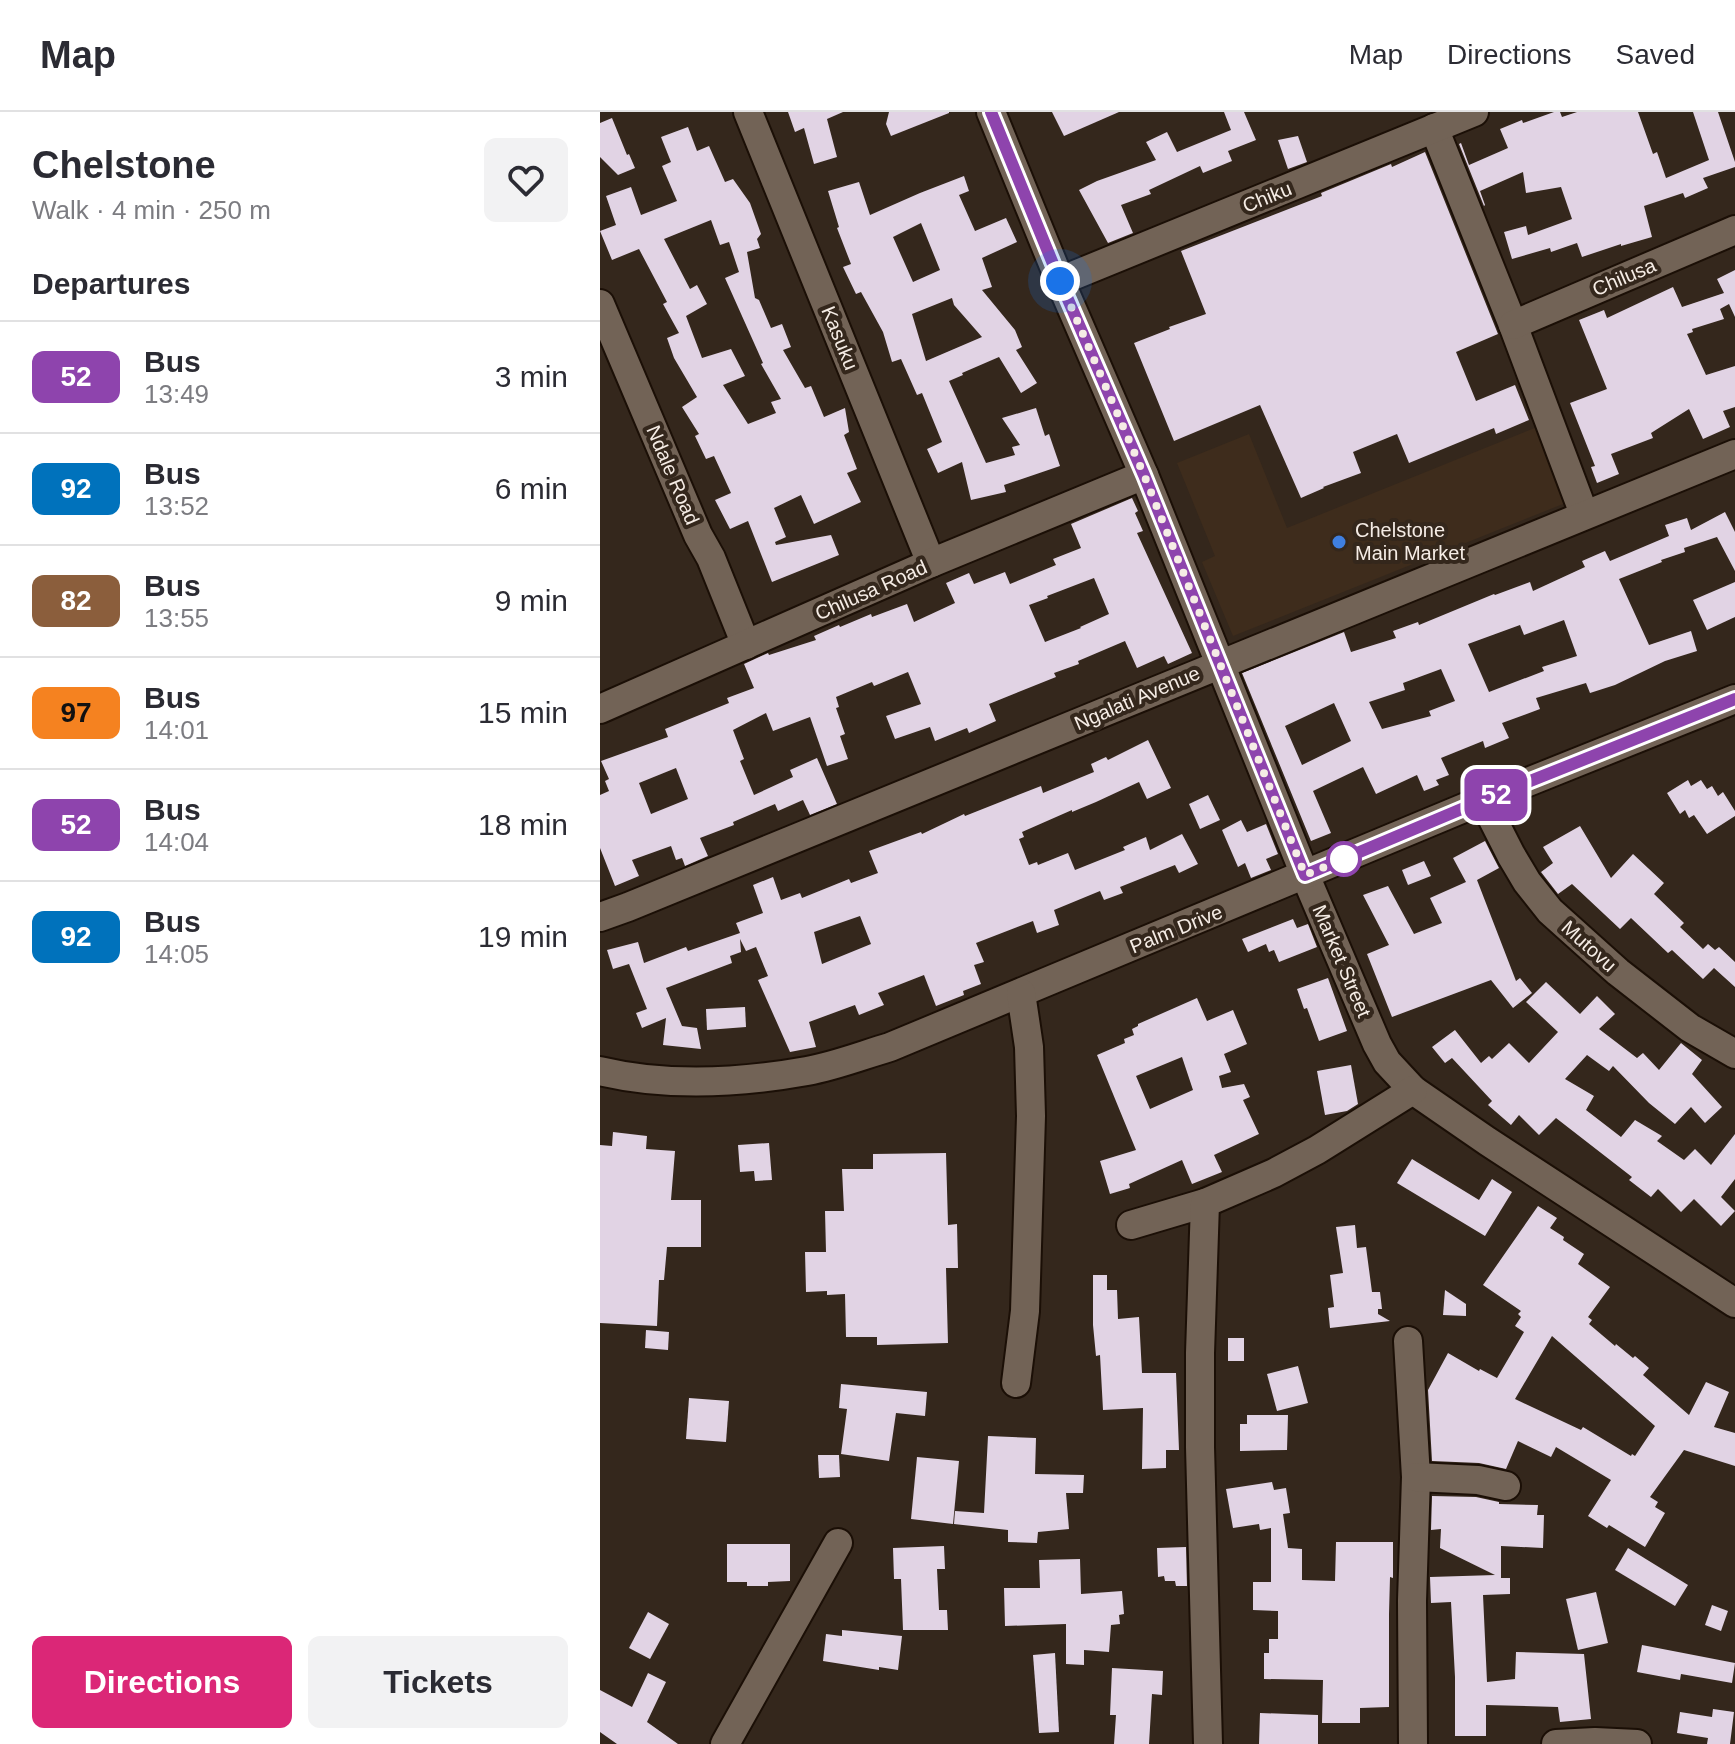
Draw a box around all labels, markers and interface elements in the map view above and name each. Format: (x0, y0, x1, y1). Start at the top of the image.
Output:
text: Map (40, 34, 116, 76)
text: Map (1349, 39, 1403, 70)
text: Directions (1447, 39, 1572, 70)
text: Saved (1616, 39, 1695, 70)
button: heart (484, 138, 568, 222)
text: Chelstone (32, 144, 216, 186)
street label: Chiku (1239, 177, 1295, 217)
text: Walk · 4 min · 250 m (32, 195, 271, 225)
street label: Chilusa (1589, 254, 1660, 300)
your location (1040, 261, 1080, 301)
text: Departures (32, 267, 190, 300)
street label: Kasuku (817, 303, 863, 373)
text: Bus (144, 345, 201, 378)
text: 3 min (495, 360, 568, 393)
text: 52 (60, 361, 92, 392)
text: 13:49 (144, 379, 209, 409)
street label: Ndale Road (642, 422, 704, 528)
text: Bus (144, 457, 201, 490)
text: 6 min (495, 472, 568, 505)
text: 92 (60, 473, 92, 504)
text: 13:52 (144, 491, 209, 521)
place label: Chelstone Main Market (1355, 519, 1465, 564)
marker: Chelstone Main Market (1330, 533, 1348, 551)
street label: Chilusa Road (812, 556, 930, 624)
text: Bus (144, 569, 201, 602)
text: 9 min (495, 584, 568, 617)
text: 82 (60, 585, 92, 616)
text: 13:55 (144, 603, 209, 633)
street label: Ngalati Avenue (1071, 662, 1203, 734)
text: Bus (144, 681, 201, 714)
text: 15 min (478, 696, 568, 729)
text: 97 (60, 697, 92, 728)
text: 14:01 (144, 715, 209, 745)
line badge: 52 (1460, 769, 1532, 821)
text: 52 (1480, 779, 1512, 810)
text: Bus (144, 793, 201, 826)
text: 18 min (478, 808, 568, 841)
text: 52 (60, 809, 92, 840)
text: 14:04 (144, 827, 209, 857)
unlabelled marker (1327, 842, 1361, 876)
street label: Palm Drive (1127, 900, 1225, 958)
street label: Market Street (1308, 901, 1376, 1021)
text: Bus (144, 905, 201, 938)
street label: Mutovu (1557, 916, 1621, 976)
text: 19 min (478, 920, 568, 953)
text: 92 (60, 921, 92, 952)
text: 14:05 (144, 939, 209, 969)
button: Directions (32, 1636, 292, 1728)
button: Tickets (308, 1636, 568, 1728)

